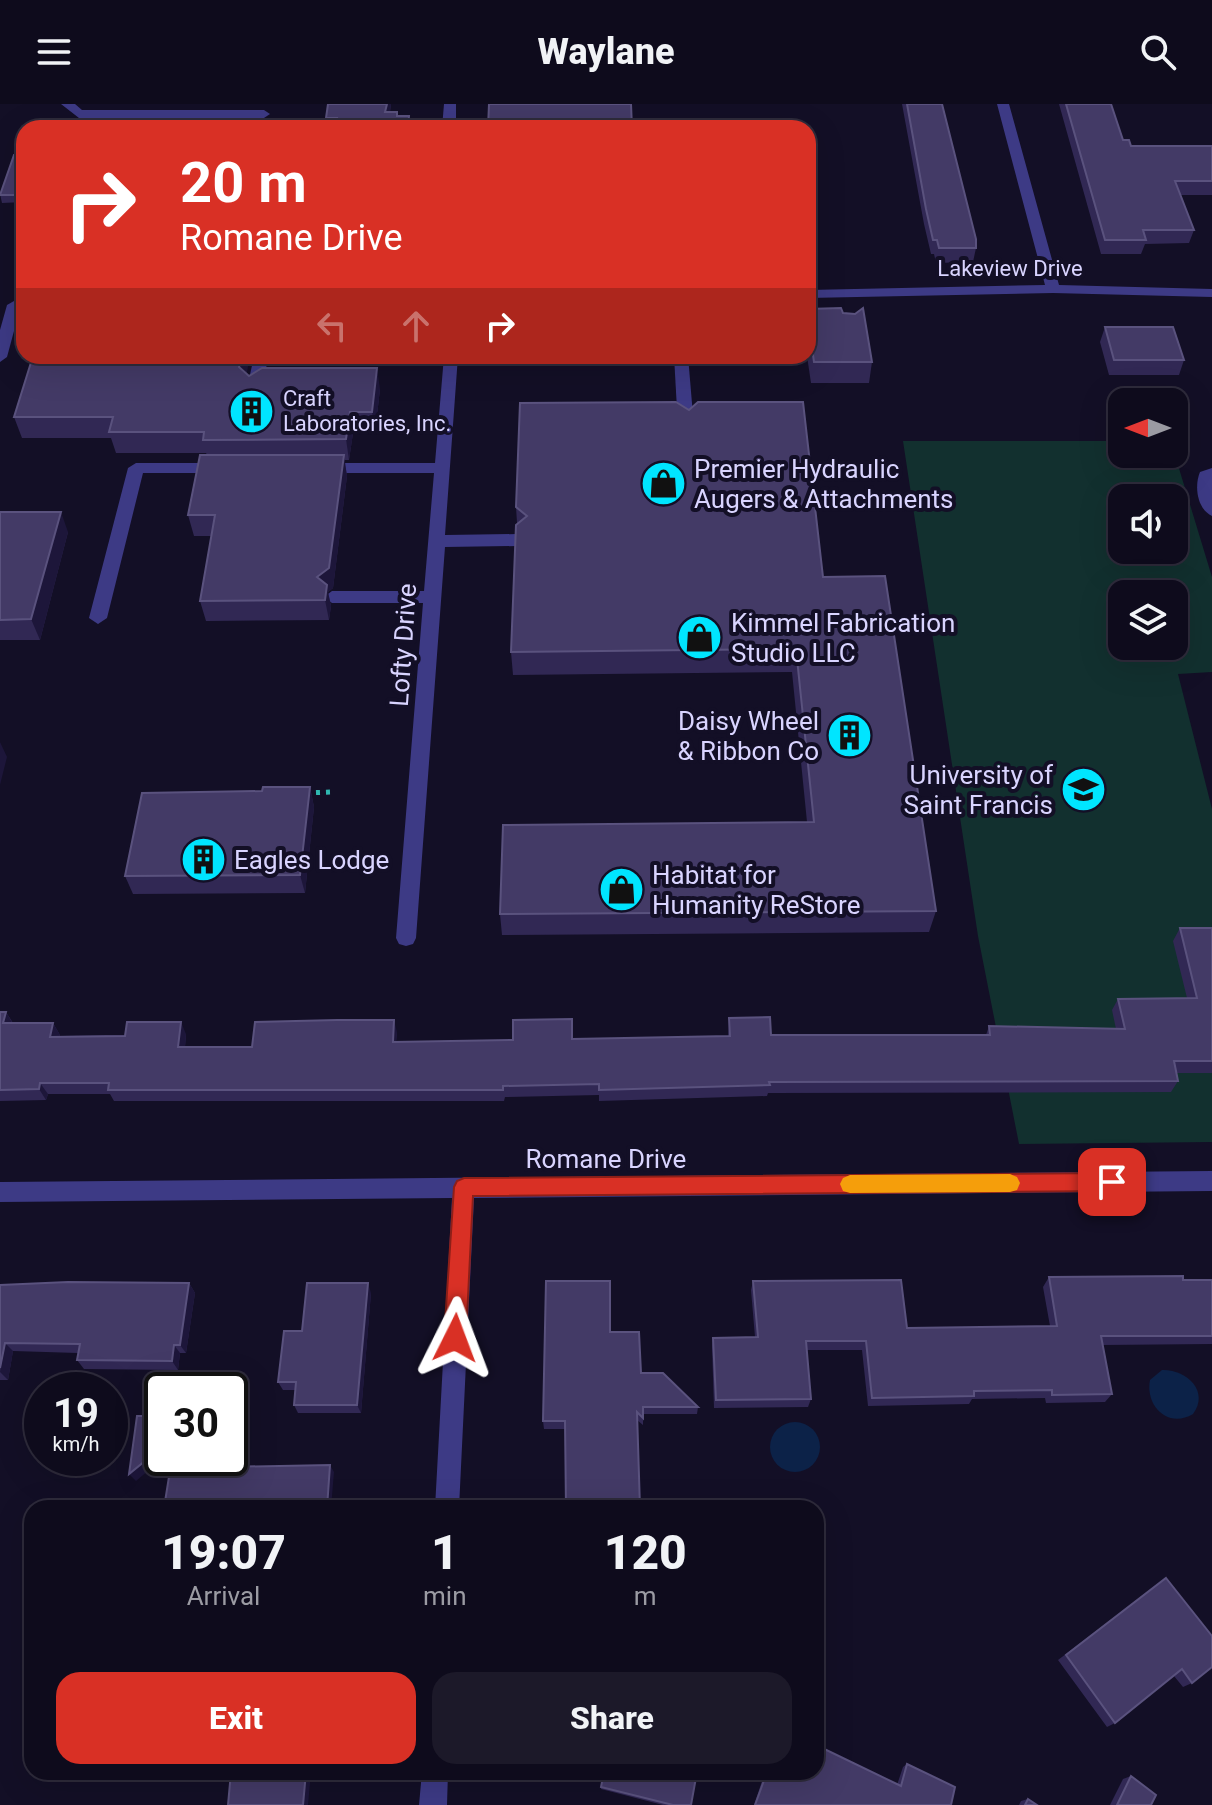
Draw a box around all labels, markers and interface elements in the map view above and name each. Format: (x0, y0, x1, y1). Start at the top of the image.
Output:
icon: menu (32, 30, 76, 74)
icon: search (1136, 30, 1180, 74)
text: Waylane (538, 31, 674, 73)
text: 20 m (180, 150, 307, 216)
icon: right (48, 152, 152, 256)
text: Romane Drive (180, 217, 403, 259)
street label: Lakeview Drive (937, 256, 1083, 281)
icon: left (310, 304, 354, 348)
icon: ahead (394, 304, 438, 348)
icon: right (478, 304, 522, 348)
place label: Craft Laboratories, Inc. (283, 386, 451, 436)
building icon: Craft Laboratories, Inc. (228, 387, 276, 435)
north arrow (1108, 388, 1188, 468)
map controls (1108, 388, 1188, 660)
place label: Premier Hydraulic Augers & Attachments (694, 454, 954, 514)
shop icon: Premier Hydraulic Augers & Attachments (639, 460, 687, 508)
button: sound (1108, 484, 1188, 564)
button: layers (1108, 580, 1188, 660)
street label: Lofty Drive (384, 582, 422, 708)
place label: Kimmel Fabrication Studio LLC (731, 608, 955, 668)
shop icon: Kimmel Fabrication Studio LLC (676, 614, 724, 662)
place label: Daisy Wheel & Ribbon Co (677, 706, 819, 766)
building icon: Daisy Wheel & Ribbon Co (826, 712, 874, 760)
place label: University of Saint Francis (904, 760, 1054, 820)
school or university icon: University of Saint Francis (1060, 766, 1108, 814)
building icon: Eagles Lodge (179, 836, 227, 884)
place label: Eagles Lodge (234, 845, 389, 875)
place label: Habitat for Humanity ReStore (652, 860, 860, 920)
shop icon: Habitat for Humanity ReStore (597, 866, 645, 914)
street label: Romane Drive (526, 1144, 686, 1174)
pin (1078, 1148, 1146, 1216)
icon: arrive (1090, 1160, 1134, 1204)
position arrow (413, 1296, 497, 1380)
speed limit sign: 30 (144, 1372, 248, 1476)
text: 19 (53, 1390, 99, 1437)
text: km/h (53, 1432, 99, 1456)
text: 19:07 (161, 1524, 286, 1581)
text: 1 (431, 1524, 459, 1581)
text: 120 (604, 1524, 687, 1581)
text: Arrival (187, 1581, 260, 1611)
text: min (423, 1581, 467, 1611)
text: m (634, 1581, 657, 1611)
button: Exit (56, 1672, 416, 1764)
button: Share (432, 1672, 792, 1764)

